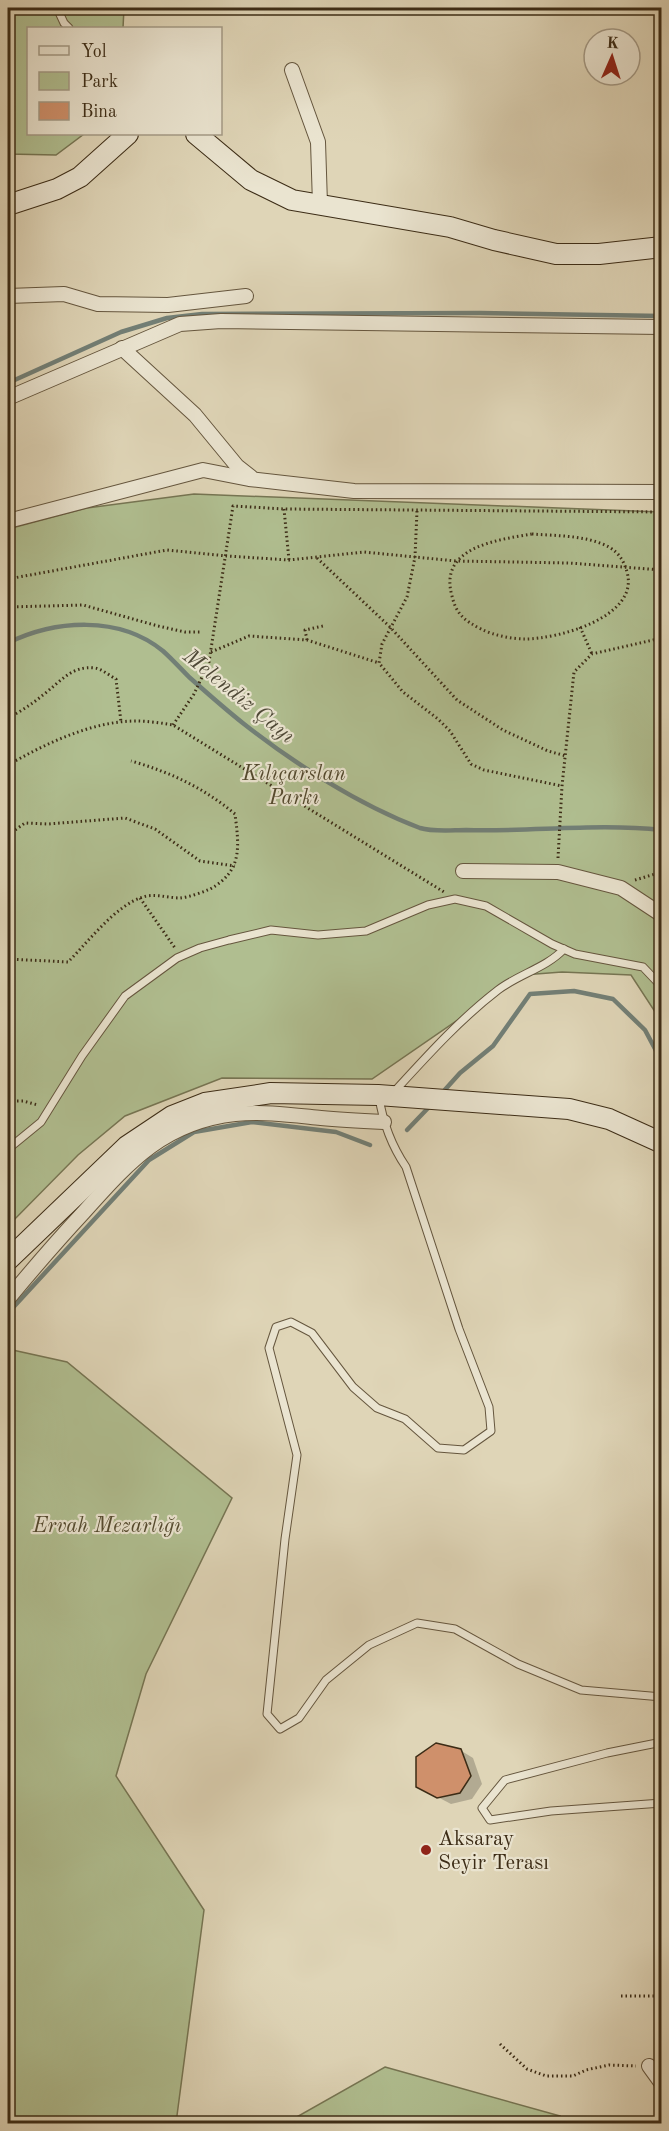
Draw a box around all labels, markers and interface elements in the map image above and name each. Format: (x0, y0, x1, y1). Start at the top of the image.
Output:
legend (27, 27, 222, 135)
north arrow (582, 27, 642, 87)
text: K (606, 36, 619, 52)
text: Yol (81, 43, 107, 61)
text: Park (81, 73, 118, 91)
text: Bina (81, 103, 117, 121)
water label: Melendiz Çayı (178, 644, 299, 748)
park label: Kılıçarslan Parkı (241, 764, 346, 809)
park label: Ervah Mezarlığı (32, 1516, 181, 1537)
place label: Aksaray Seyir Terası (438, 1829, 549, 1874)
marker: Aksaray Seyir Terası (419, 1843, 433, 1857)

